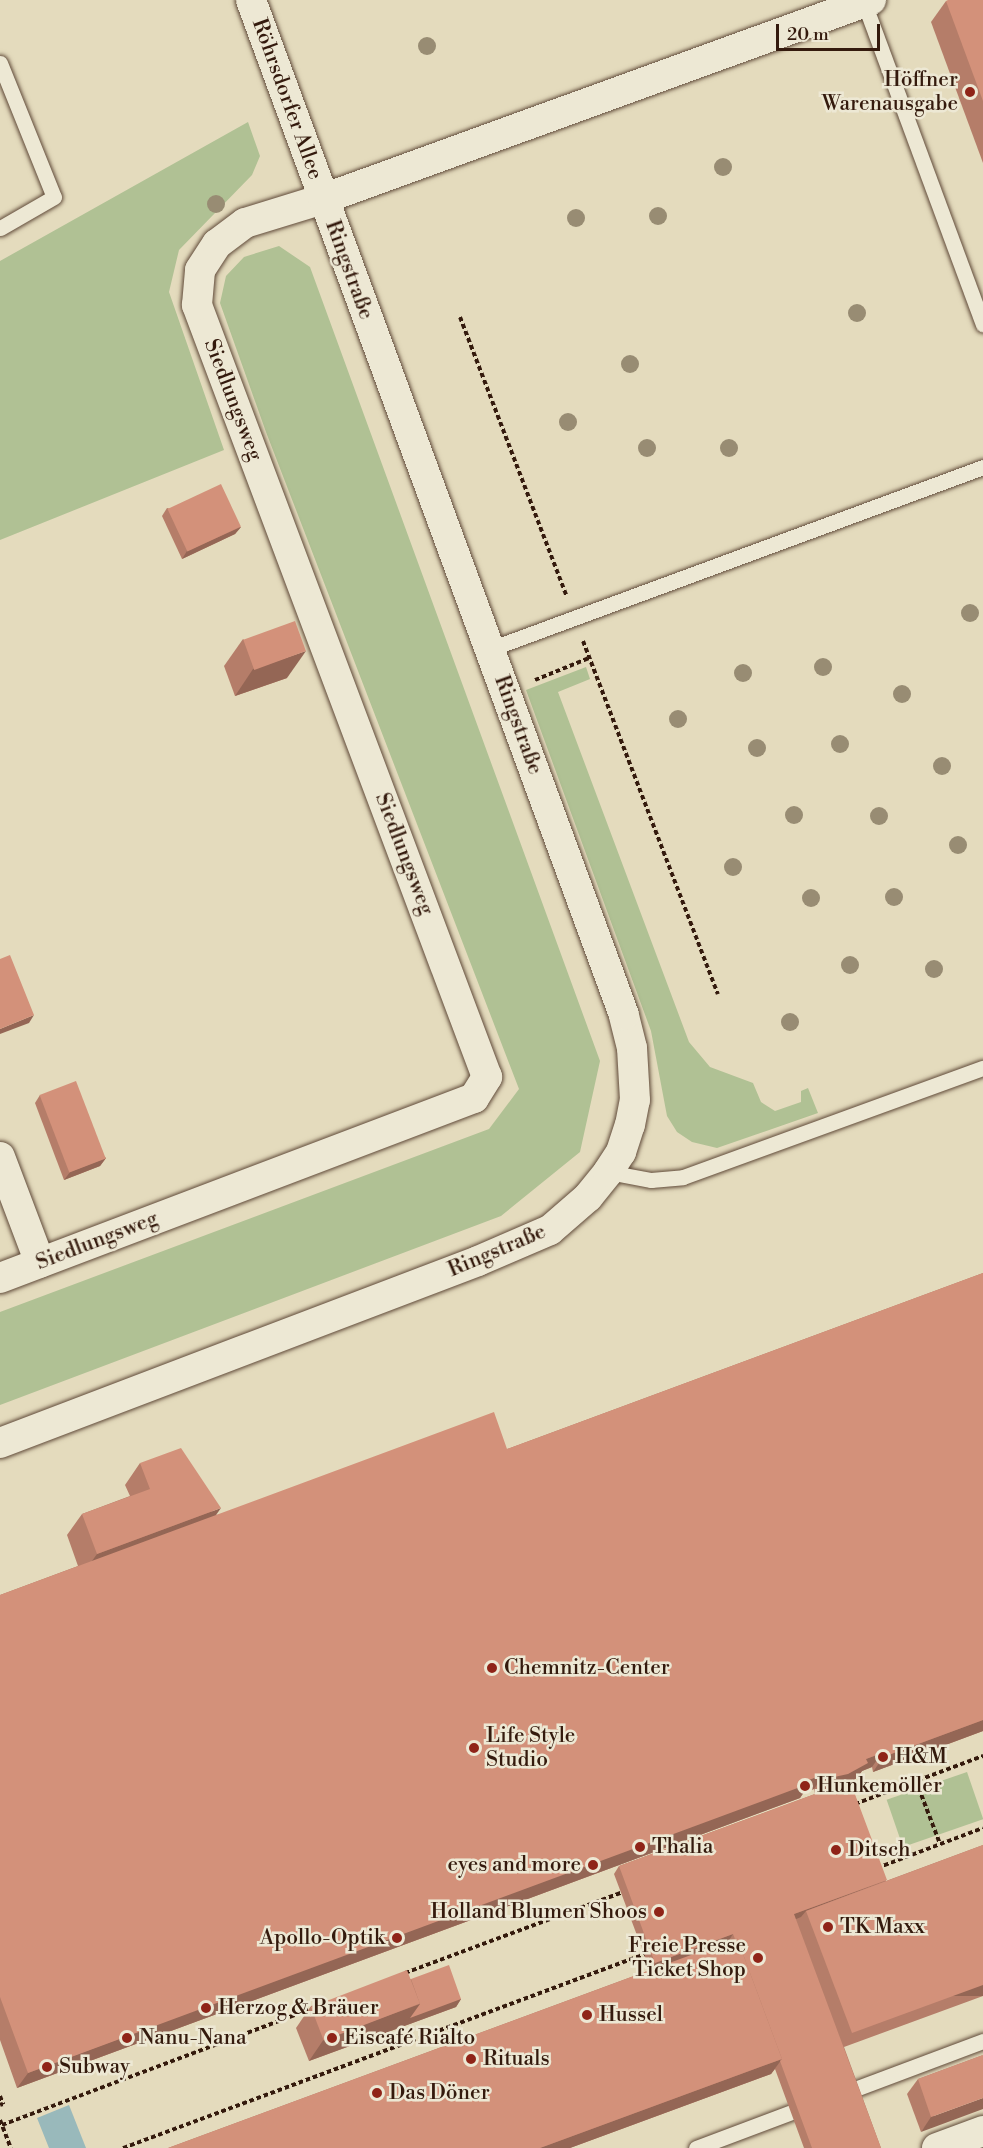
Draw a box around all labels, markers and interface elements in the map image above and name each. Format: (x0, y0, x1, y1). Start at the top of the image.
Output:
scale bar (779, 12, 882, 50)
street label: Röhrsdorfer Allee (246, 15, 328, 183)
text: 20 m (787, 23, 829, 46)
place label: Höffner Warenausgabe (822, 67, 958, 117)
marker: Höffner Warenausgabe (963, 85, 977, 99)
street label: Ringstraße (319, 217, 379, 323)
street label: Siedlungsweg (198, 335, 268, 465)
street label: Ringstraße (488, 672, 548, 778)
street label: Siedlungsweg (369, 789, 439, 919)
street label: Siedlungsweg (32, 1206, 162, 1276)
street label: Ringstraße (444, 1219, 550, 1283)
place label: Chemnitz-Center (504, 1655, 670, 1681)
marker: Chemnitz-Center (485, 1661, 499, 1675)
place label: Life Style Studio (486, 1723, 575, 1773)
marker: Life Style Studio (467, 1741, 481, 1755)
place label: H&M (895, 1744, 947, 1770)
marker: H&M (876, 1750, 890, 1764)
place label: Hunkemöller (817, 1773, 942, 1799)
marker: Hunkemöller (798, 1779, 812, 1793)
place label: Thalia (652, 1834, 713, 1860)
place label: Ditsch (848, 1837, 911, 1863)
marker: Thalia (633, 1840, 647, 1854)
marker: Ditsch (829, 1843, 843, 1857)
place label: eyes and more (447, 1852, 581, 1878)
marker: eyes and more (586, 1858, 600, 1872)
place label: Holland Blumen Shoos (430, 1899, 647, 1925)
marker: Holland Blumen Shoos (652, 1905, 666, 1919)
place label: TK Maxx (840, 1914, 925, 1940)
marker: TK Maxx (821, 1920, 835, 1934)
place label: Apollo-Optik (260, 1925, 385, 1951)
marker: Apollo-Optik (390, 1931, 404, 1945)
place label: Freie Presse Ticket Shop (628, 1933, 746, 1983)
marker: Freie Presse Ticket Shop (751, 1951, 765, 1965)
place label: Herzog & Bräuer (218, 1995, 379, 2021)
marker: Herzog & Bräuer (199, 2001, 213, 2015)
place label: Hussel (599, 2002, 663, 2028)
marker: Hussel (580, 2008, 594, 2022)
place label: Nanu-Nana (139, 2025, 247, 2051)
place label: Eiscafé Rialto (344, 2025, 475, 2051)
marker: Nanu-Nana (120, 2031, 134, 2045)
marker: Eiscafé Rialto (325, 2031, 339, 2045)
place label: Rituals (483, 2046, 550, 2072)
marker: Rituals (464, 2052, 478, 2066)
place label: Subway (59, 2054, 130, 2080)
marker: Subway (40, 2060, 54, 2074)
place label: Das Döner (389, 2080, 490, 2106)
marker: Das Döner (370, 2086, 384, 2100)

